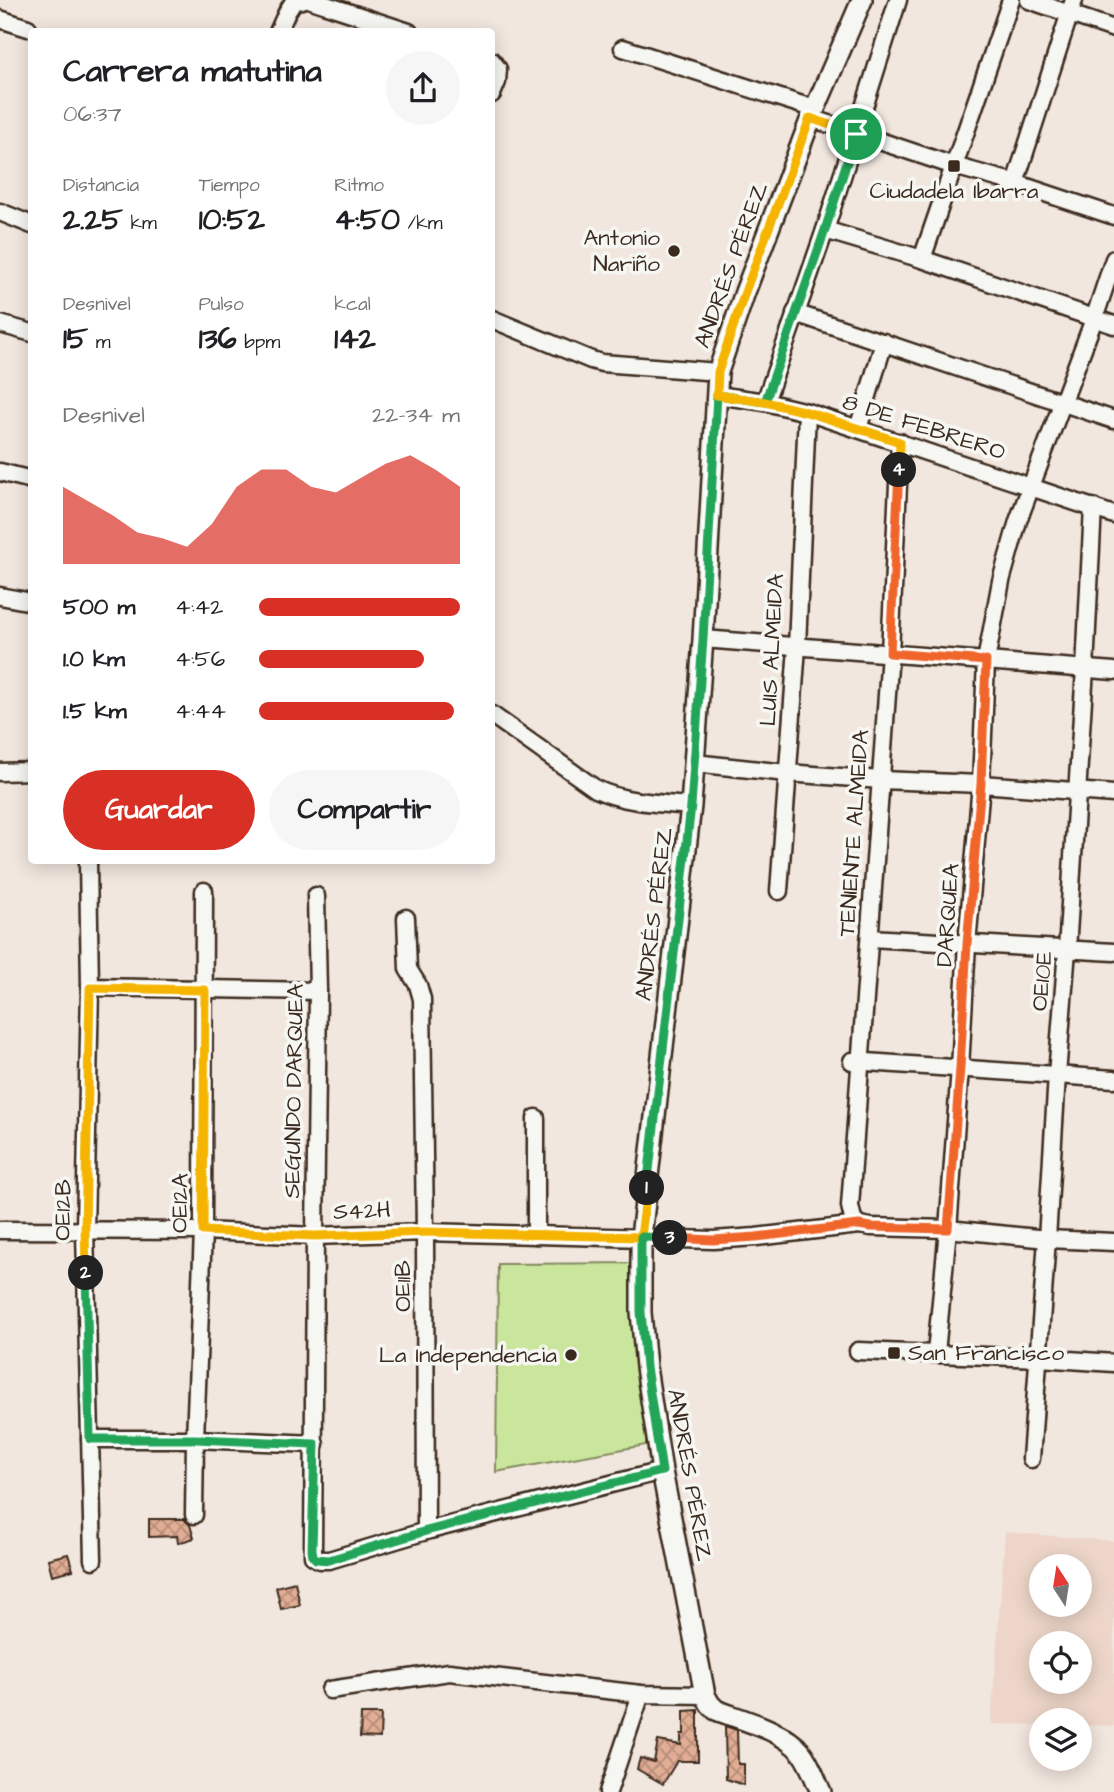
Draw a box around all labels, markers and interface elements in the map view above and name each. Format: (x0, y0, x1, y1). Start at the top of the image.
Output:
text: Carrera matutina (63, 49, 322, 94)
button: share (386, 51, 460, 125)
text: 06:37 (63, 98, 122, 130)
pin (826, 104, 886, 164)
icon: arrive (837, 115, 875, 153)
marker: Ciudadela Ibarra (946, 158, 962, 174)
text: Distancia (63, 172, 139, 199)
text: Tiempo (199, 172, 260, 199)
text: Ritmo (334, 172, 384, 199)
place label: Ciudadela Ibarra (870, 175, 1039, 207)
street label: ANDRÉS PÉREZ (686, 178, 776, 352)
text: 2.25 (63, 199, 123, 241)
text: 10:52 (199, 199, 265, 241)
text: 4:50 (334, 199, 400, 241)
text: km (123, 210, 157, 237)
text: /km (400, 210, 443, 237)
place label: Antonio Nariño (584, 222, 660, 280)
marker: Antonio Nariño (666, 243, 682, 259)
text: Desnivel (63, 291, 131, 318)
text: Pulso (199, 291, 244, 318)
text: kcal (334, 291, 371, 318)
text: 15 (63, 318, 88, 360)
text: 136 (199, 318, 237, 360)
text: 142 (334, 318, 376, 360)
text: m (88, 329, 110, 356)
text: bpm (237, 329, 280, 356)
street label: 8 DE FEBRERO (838, 386, 1010, 468)
text: Desnivel (63, 399, 145, 431)
text: 22–34 m (372, 399, 460, 431)
pin: 4 (881, 452, 916, 488)
text: 4 (892, 456, 905, 483)
street label: LUIS ALMEIDA (752, 573, 792, 727)
text: 500 m (63, 591, 135, 623)
text: 4:42 (175, 591, 223, 623)
text: 1.0 km (63, 643, 125, 675)
text: 4:56 (175, 643, 225, 675)
text: 1.5 km (63, 695, 127, 727)
text: 4:44 (175, 695, 226, 727)
street label: TENIENTE ALMEIDA (831, 728, 877, 938)
button: Guardar (63, 770, 255, 850)
button: Compartir (269, 770, 460, 850)
street label: ANDRÉS PÉREZ (627, 826, 681, 1002)
street label: DARQUEA (928, 862, 968, 968)
street label: OE10E (1023, 949, 1061, 1012)
street label: SEGUNDO DARQUEA (276, 983, 312, 1199)
pin: 1 (630, 1170, 664, 1206)
street label: OE12A (163, 1173, 197, 1233)
text: 1 (645, 1174, 648, 1201)
street label: OE12B (46, 1179, 80, 1241)
street label: S42H (333, 1194, 391, 1228)
pin: 3 (652, 1220, 688, 1256)
text: 3 (665, 1224, 674, 1251)
pin: 2 (68, 1256, 104, 1290)
text: 2 (80, 1259, 91, 1286)
street label: OE11B (387, 1260, 419, 1312)
place label: San Francisco (908, 1337, 1064, 1369)
place label: La Independencia (379, 1339, 557, 1371)
marker: San Francisco (886, 1345, 902, 1361)
marker: La Independencia (563, 1347, 579, 1363)
street label: ANDRÉS PÉREZ (659, 1386, 721, 1564)
north arrow (1029, 1554, 1092, 1617)
map controls (1029, 1554, 1092, 1771)
button: locate (1029, 1631, 1092, 1694)
button: layers (1029, 1708, 1092, 1771)

